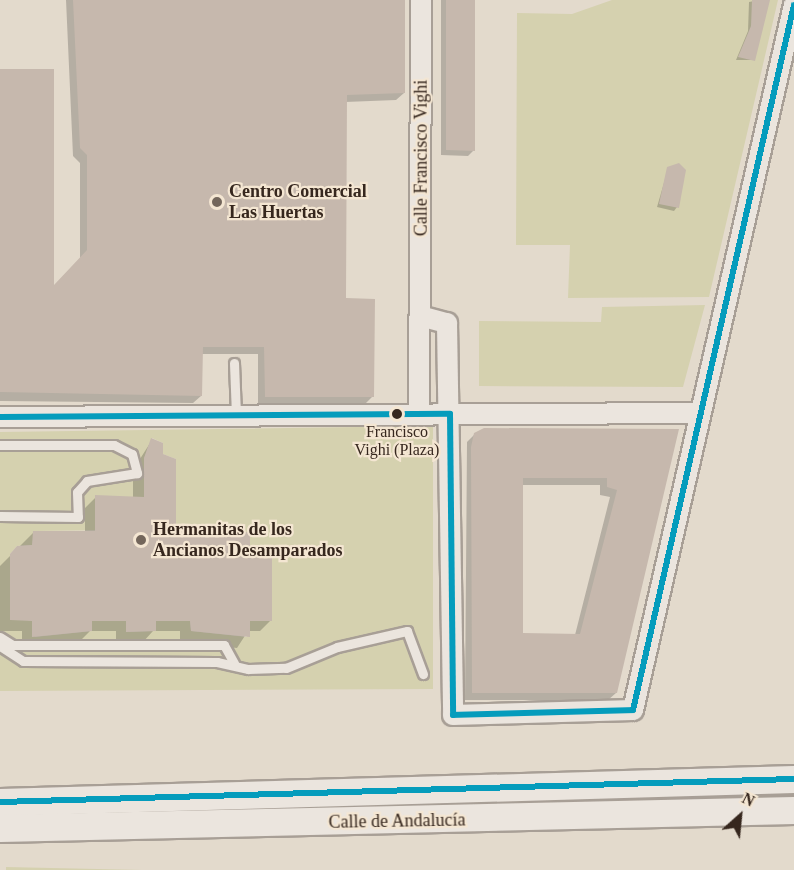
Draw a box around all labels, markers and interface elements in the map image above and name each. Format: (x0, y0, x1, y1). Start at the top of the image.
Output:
street label: Calle Francisco Vighi (410, 80, 432, 236)
place label: Centro Comercial Las Huertas (229, 181, 367, 224)
marker: Centro Comercial Las Huertas (210, 195, 224, 209)
marker: Francisco Vighi (Plaza) (391, 408, 403, 420)
place label: Francisco Vighi (Plaza) (355, 422, 439, 460)
place label: Hermanitas de los Ancianos Desamparados (153, 519, 343, 562)
marker: Hermanitas de los Ancianos Desamparados (134, 533, 148, 547)
north arrow (710, 786, 770, 846)
text: N (739, 789, 757, 810)
street label: Calle de Andalucía (328, 809, 466, 833)

